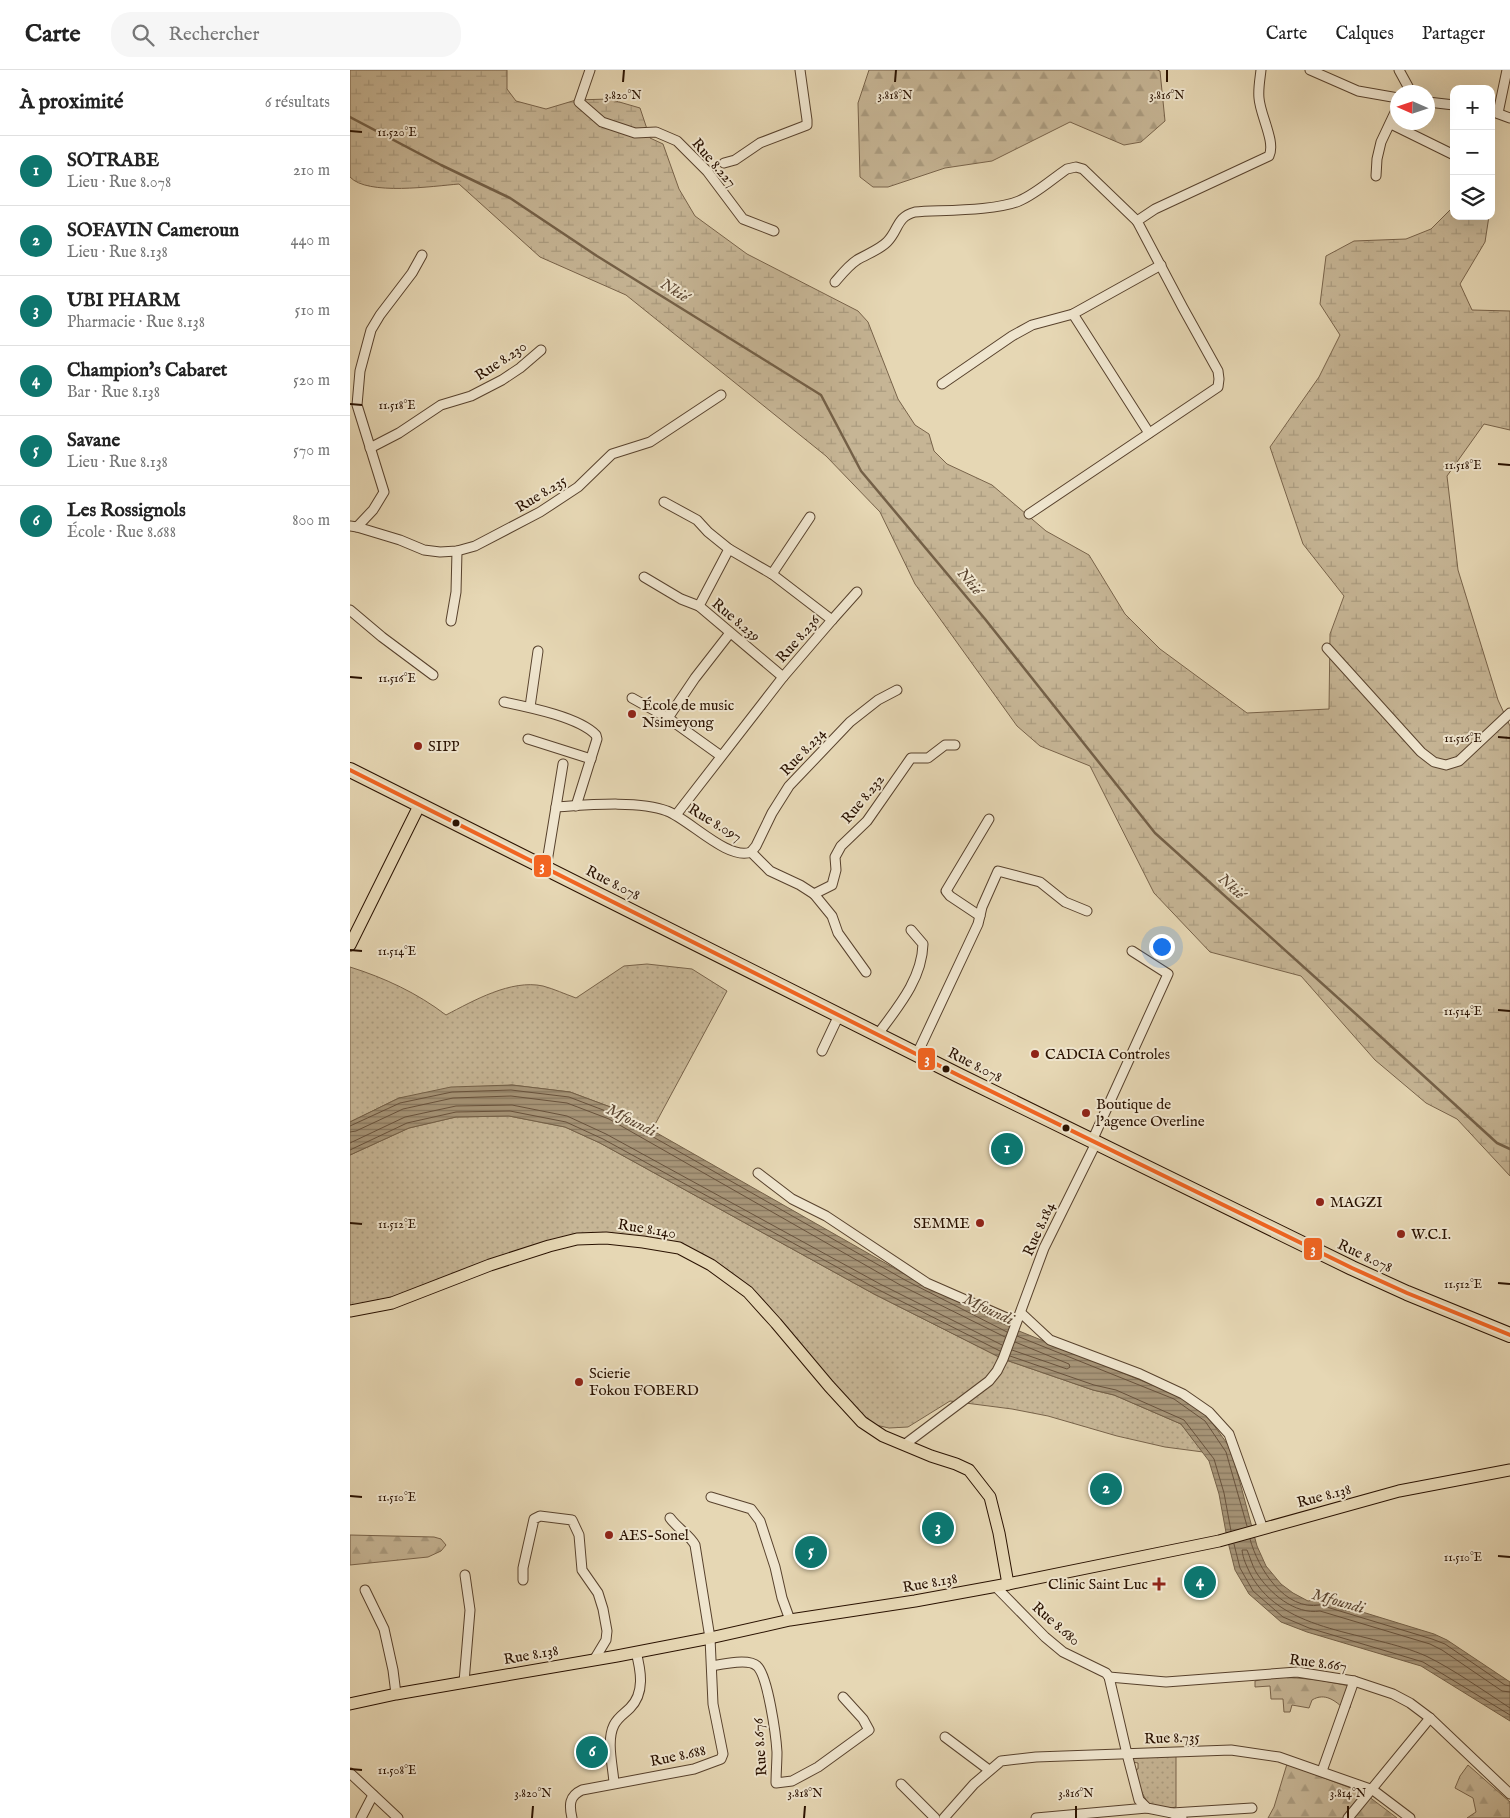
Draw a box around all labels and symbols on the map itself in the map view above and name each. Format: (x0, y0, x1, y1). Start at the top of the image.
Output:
north arrow (1390, 85, 1435, 130)
text: 3.820°N (604, 88, 642, 103)
text: 3.818°N (877, 88, 913, 103)
text: 3.816°N (1149, 88, 1185, 103)
text: 11.520°E (377, 125, 417, 140)
street label: Rue 8.227 (687, 134, 741, 192)
water label: Nkié (656, 275, 694, 309)
street label: Rue 8.230 (471, 337, 531, 385)
text: 11.518°E (378, 398, 416, 413)
text: 11.518°E (1444, 458, 1482, 473)
street label: Rue 8.235 (512, 471, 570, 517)
water label: Nkié (952, 564, 988, 602)
street label: Rue 8.239 (708, 594, 764, 646)
street label: Rue 8.236 (772, 611, 824, 667)
text: 11.516°E (378, 671, 416, 686)
place label: École de music Nsimeyong (642, 696, 734, 732)
marker: École de music Nsimeyong (626, 708, 638, 720)
street label: Rue 8.234 (776, 724, 830, 780)
text: 11.516°E (1444, 731, 1482, 746)
place label: SIPP (428, 737, 460, 756)
marker: SIPP (412, 740, 424, 752)
street label: Rue 8.232 (837, 770, 889, 828)
street label: Rue 8.097 (685, 800, 745, 846)
unlabelled marker (451, 818, 461, 828)
line badge: 3 (533, 854, 552, 878)
text: 3 (539, 858, 545, 876)
street label: Rue 8.078 (583, 861, 644, 905)
water label: Nkié (1213, 870, 1251, 906)
your location (1149, 934, 1175, 960)
text: 11.514°E (378, 944, 416, 959)
text: 11.514°E (1444, 1004, 1482, 1019)
street label: Rue 8.078 (945, 1043, 1006, 1087)
place label: CADCIA Controles (1045, 1045, 1170, 1064)
line badge: 3 (917, 1047, 936, 1071)
marker: CADCIA Controles (1029, 1048, 1041, 1060)
text: 3 (924, 1051, 930, 1069)
unlabelled marker (941, 1064, 951, 1074)
place label: Boutique de l'agence Overline (1096, 1095, 1205, 1131)
water label: Mfoundi (603, 1100, 661, 1143)
marker: Boutique de l'agence Overline (1080, 1107, 1092, 1119)
unlabelled marker (1061, 1123, 1071, 1133)
pin: 1 (991, 1130, 1023, 1168)
place label: MAGZI (1330, 1193, 1383, 1212)
marker: MAGZI (1314, 1196, 1326, 1208)
street label: Rue 8.184 (1019, 1198, 1060, 1259)
place label: SEMME (913, 1214, 970, 1233)
street label: Rue 8.140 (617, 1215, 677, 1243)
text: 11.512°E (378, 1217, 416, 1232)
marker: SEMME (974, 1217, 986, 1229)
place label: W.C.I. (1411, 1225, 1451, 1244)
marker: W.C.I. (1395, 1228, 1407, 1240)
street label: Rue 8.078 (1334, 1235, 1396, 1277)
line badge: 3 (1303, 1237, 1323, 1261)
text: 3 (1310, 1241, 1316, 1259)
text: 11.512°E (1444, 1277, 1482, 1292)
water label: Mfoundi (959, 1290, 1018, 1331)
place label: Scierie Fokou FOBERD (589, 1364, 699, 1400)
marker: Scierie Fokou FOBERD (573, 1376, 585, 1388)
pin: 2 (1090, 1470, 1122, 1508)
street label: Rue 8.138 (1295, 1480, 1353, 1512)
text: 11.510°E (378, 1490, 416, 1505)
pin: 3 (922, 1509, 954, 1547)
place label: AES-Sonel (618, 1526, 690, 1545)
marker: AES-Sonel (603, 1529, 615, 1541)
pin: 5 (795, 1533, 827, 1571)
text: 11.510°E (1444, 1550, 1482, 1565)
pin: 4 (1184, 1563, 1216, 1601)
street label: Rue 8.138 (901, 1569, 959, 1597)
place label: Clinic Saint Luc (1048, 1575, 1148, 1594)
marker: Clinic Saint Luc (1152, 1577, 1166, 1591)
water label: Mfoundi (1309, 1585, 1368, 1619)
street label: Rue 8.680 (1028, 1598, 1084, 1650)
street label: Rue 8.138 (502, 1641, 560, 1669)
street label: Rue 8.667 (1288, 1650, 1348, 1676)
street label: Rue 8.676 (748, 1717, 772, 1777)
street label: Rue 8.735 (1144, 1728, 1201, 1748)
pin: 6 (576, 1733, 608, 1771)
street label: Rue 8.688 (648, 1741, 708, 1771)
text: 11.508°E (378, 1763, 416, 1778)
text: 3.820°N (514, 1786, 552, 1801)
text: 3.818°N (787, 1786, 823, 1801)
text: 3.816°N (1058, 1786, 1094, 1801)
text: 3.814°N (1330, 1786, 1367, 1801)

